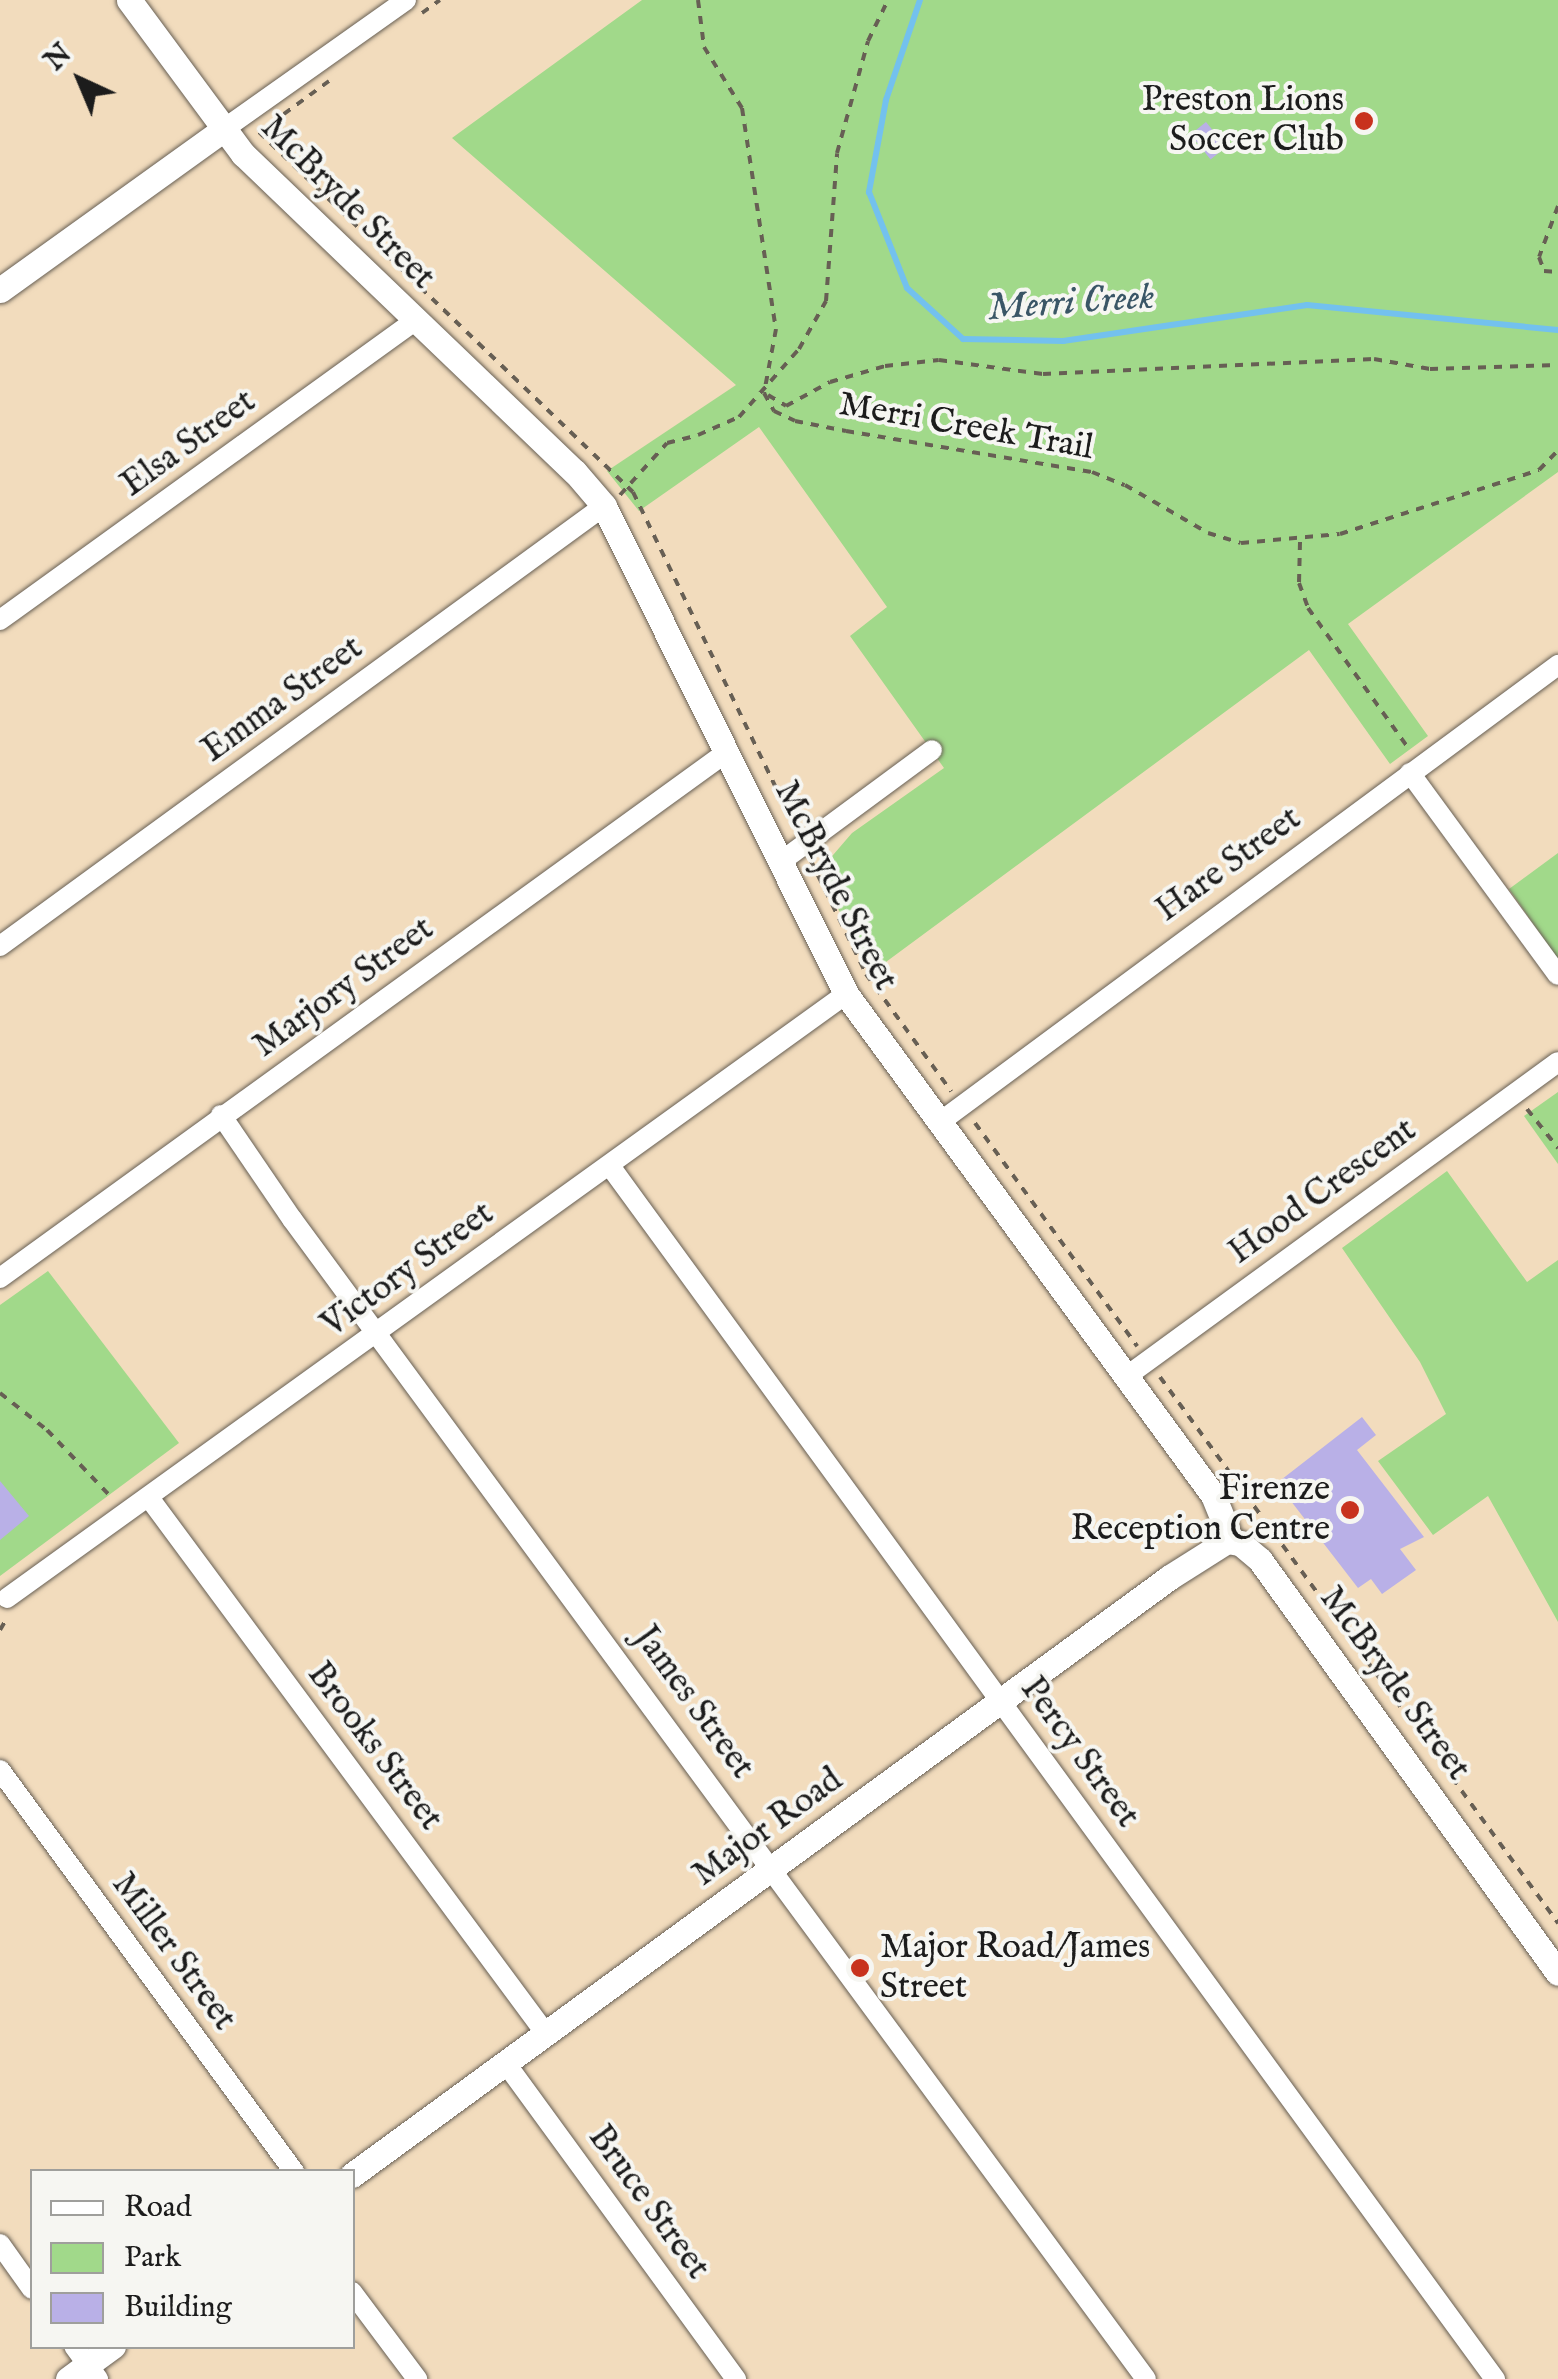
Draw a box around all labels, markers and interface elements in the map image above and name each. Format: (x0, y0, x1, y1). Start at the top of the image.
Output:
north arrow (30, 30, 130, 130)
text: N (38, 37, 80, 79)
place label: Preston Lions Soccer Club (1142, 80, 1344, 162)
street label: McBryde Street (251, 107, 443, 299)
marker: Preston Lions Soccer Club (1353, 110, 1375, 132)
water label: Merri Creek (986, 275, 1156, 333)
street label: Elsa Street (114, 381, 264, 507)
street label: Merri Creek Trail (836, 384, 1096, 470)
street label: Emma Street (195, 628, 371, 772)
street label: McBryde Street (764, 774, 906, 998)
street label: Hare Street (1148, 798, 1310, 932)
street label: Marjory Street (246, 909, 442, 1067)
street label: Hood Crescent (1221, 1110, 1425, 1274)
street label: Victory Street (314, 1194, 502, 1346)
place label: Firenze Reception Centre (1071, 1469, 1330, 1551)
marker: Firenze Reception Centre (1339, 1499, 1361, 1521)
street label: McBryde Street (1310, 1579, 1478, 1789)
street label: James Street (624, 1619, 762, 1787)
street label: Brooks Street (297, 1655, 451, 1839)
street label: Percy Street (1010, 1670, 1148, 1836)
street label: Major Road (685, 1760, 851, 1896)
street label: Miller Street (102, 1865, 244, 2039)
place label: Major Road/James Street (880, 1927, 1150, 2009)
marker: Major Road/James Street (849, 1957, 871, 1979)
street label: Bruce Street (578, 2118, 718, 2288)
legend (30, 2169, 355, 2349)
text: Road (124, 2189, 192, 2227)
text: Park (124, 2239, 181, 2277)
text: Building (124, 2289, 232, 2327)

